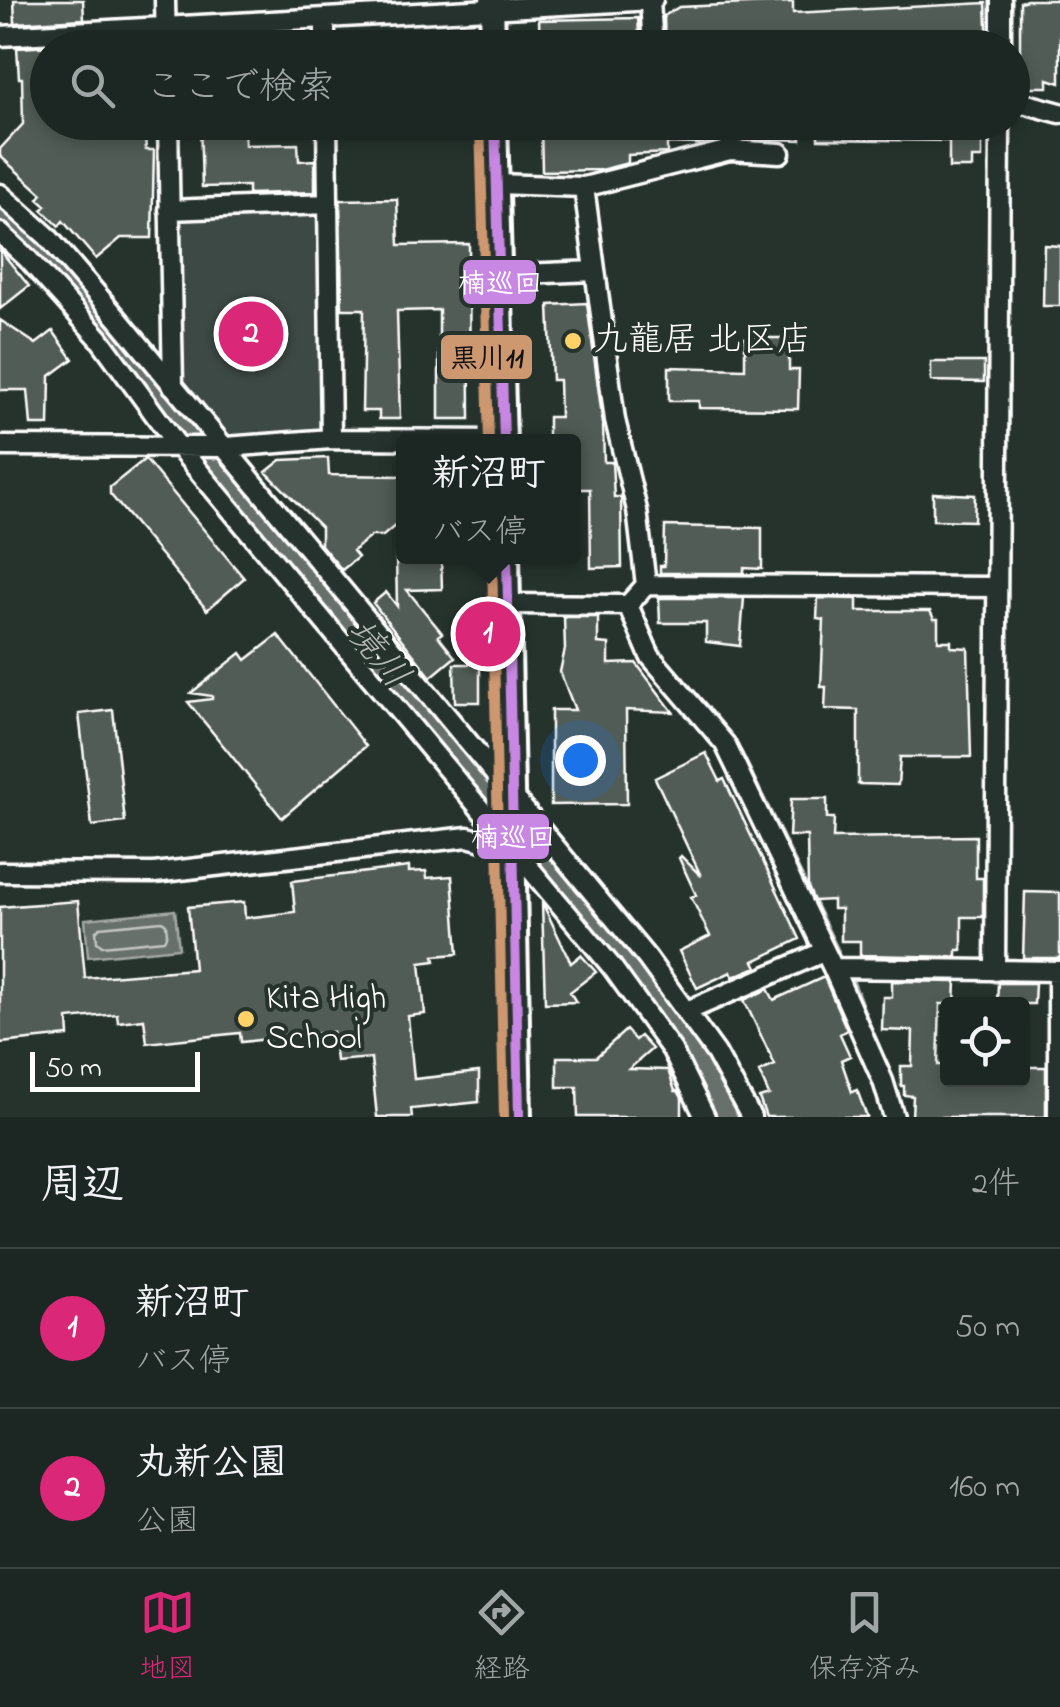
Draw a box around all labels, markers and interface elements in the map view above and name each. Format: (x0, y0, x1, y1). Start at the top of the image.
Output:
search box (30, 30, 1030, 140)
icon: search (65, 58, 120, 113)
text: ここで検索 (145, 61, 335, 117)
line badge: 楠巡回 (461, 258, 538, 306)
text: 楠巡回 (458, 265, 542, 306)
pin: 2 (218, 296, 284, 372)
place label: 九龍居 北区店 (593, 316, 812, 367)
marker: 九龍居 北区店 (562, 330, 584, 352)
line badge: 黒川11 (439, 333, 534, 381)
text: 黒川11 (450, 340, 524, 381)
popup (396, 434, 581, 564)
text: 新沼町 (431, 448, 546, 504)
text: バス停 (431, 510, 528, 557)
pin: 1 (456, 596, 520, 672)
water label: 境川 (330, 608, 422, 702)
your location (555, 735, 606, 786)
line badge: 楠巡回 (475, 812, 551, 861)
text: 楠巡回 (471, 819, 555, 860)
place label: Kita High School (266, 974, 386, 1065)
map controls (940, 997, 1030, 1087)
button: locate (940, 997, 1030, 1087)
marker: Kita High School (235, 1008, 257, 1030)
scale bar (30, 1047, 200, 1092)
text: 50 m (45, 1049, 102, 1090)
text: 周辺 (40, 1156, 124, 1217)
text: 2件 (972, 1162, 1020, 1209)
text: 新沼町 (135, 1277, 249, 1333)
text: 1 (67, 1305, 78, 1352)
text: 50 m (955, 1305, 1020, 1352)
text: バス停 (135, 1339, 231, 1386)
text: 丸新公園 (135, 1437, 287, 1493)
text: 2 (65, 1465, 80, 1512)
text: 160 m (949, 1465, 1020, 1512)
text: 公園 (135, 1499, 199, 1546)
tab: 地図 (139, 1585, 195, 1691)
tab: 経路 (474, 1585, 530, 1691)
tab: 保存済み (809, 1585, 921, 1691)

